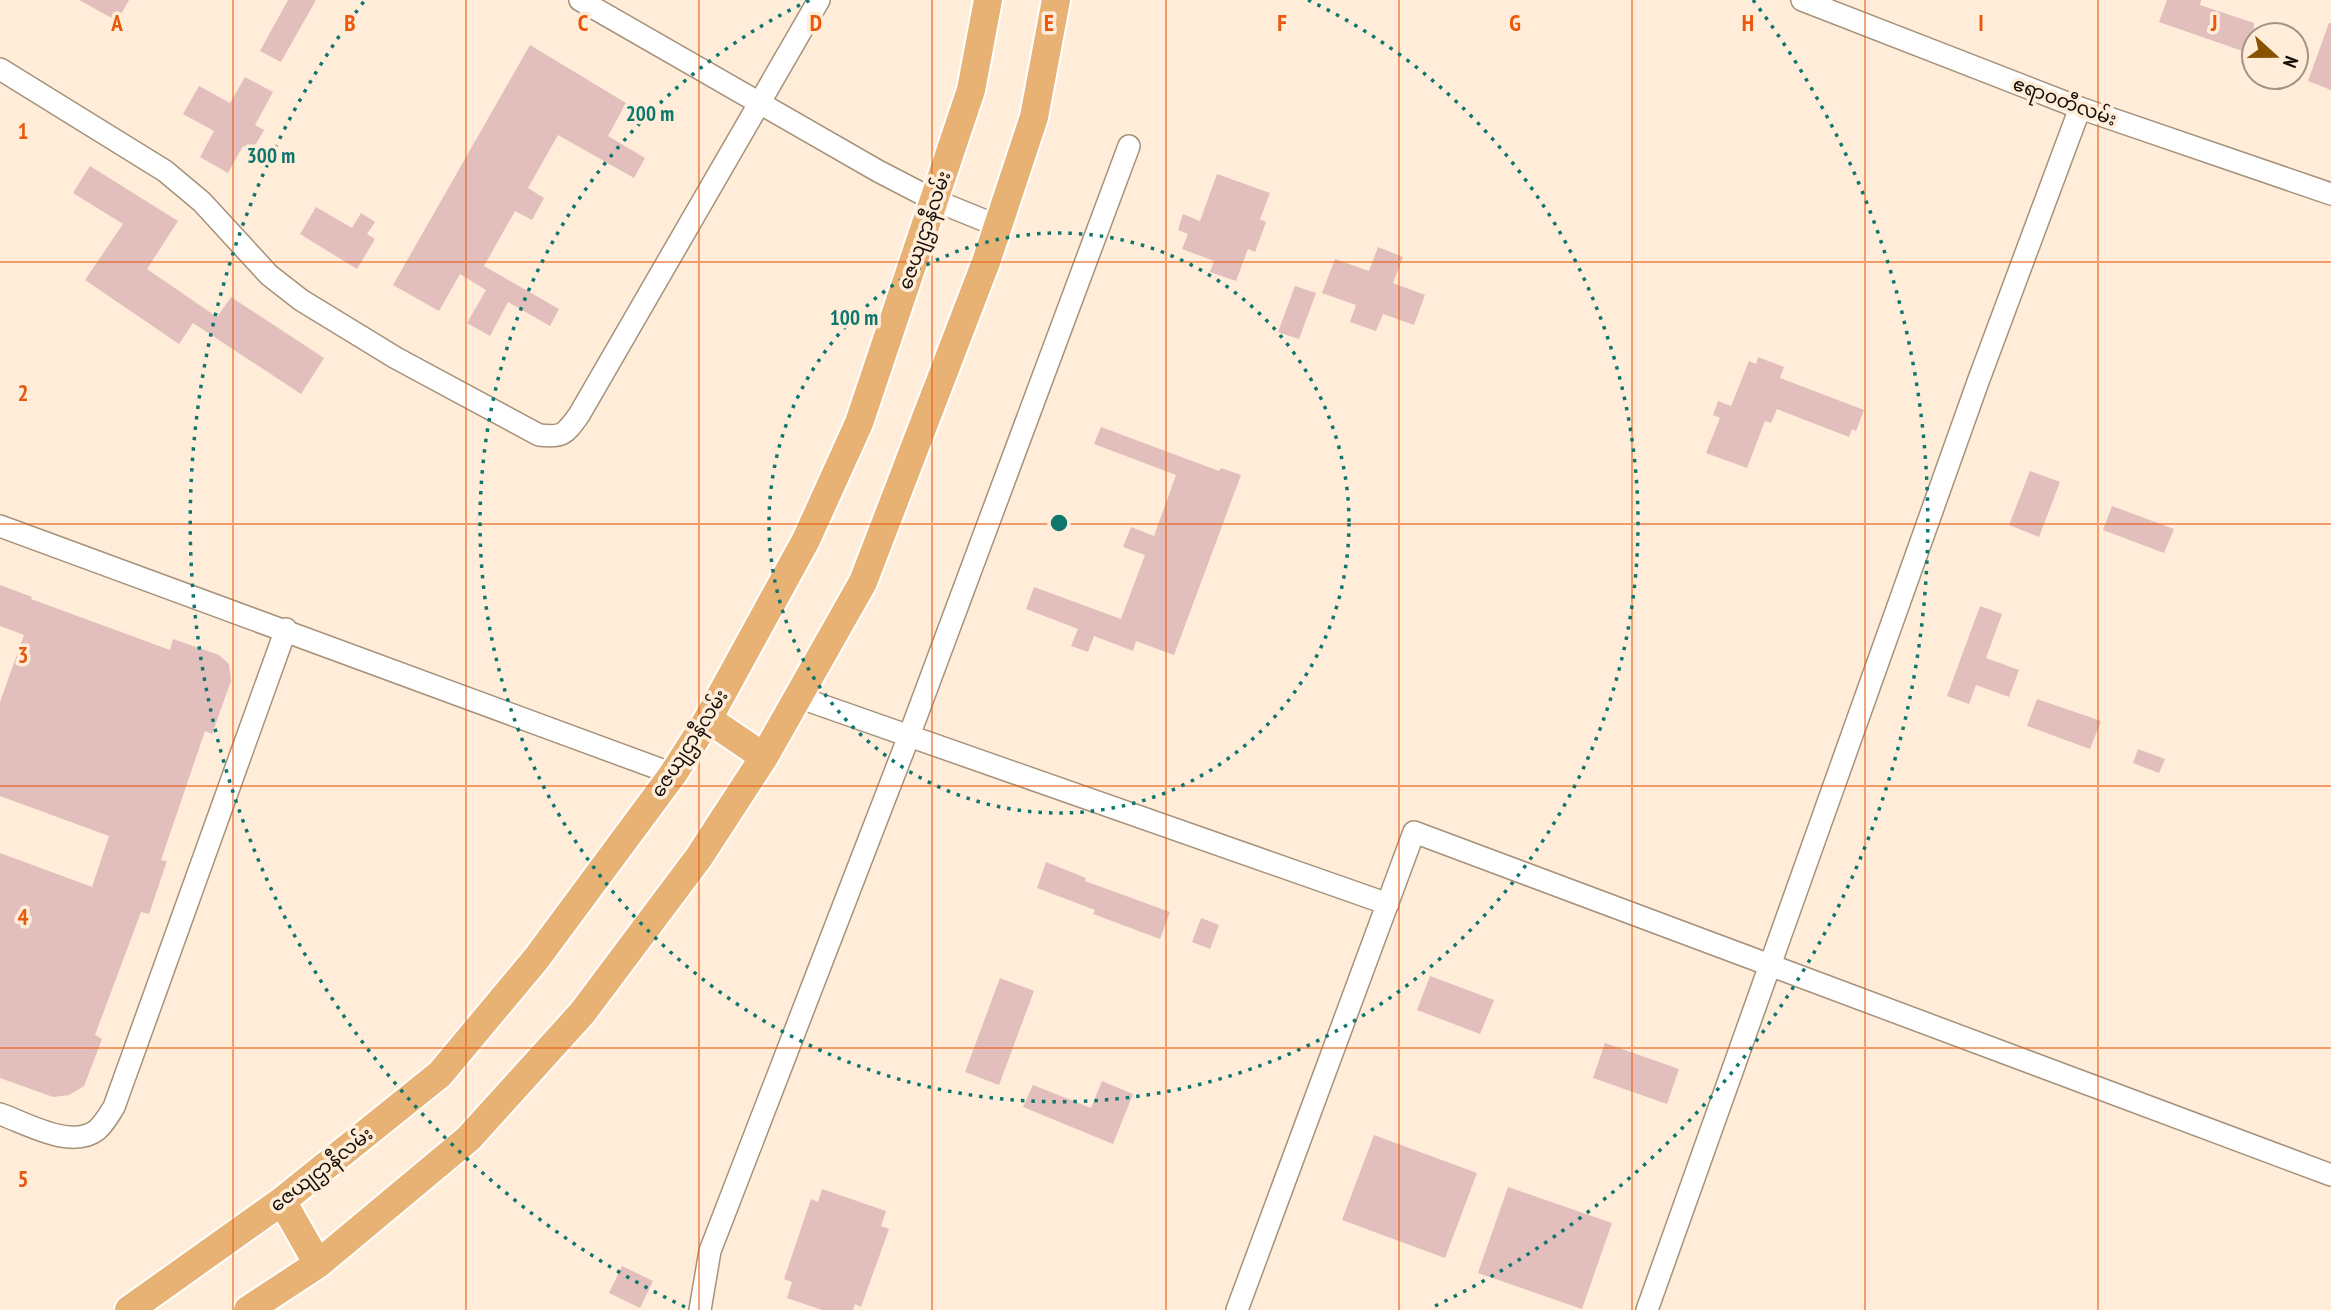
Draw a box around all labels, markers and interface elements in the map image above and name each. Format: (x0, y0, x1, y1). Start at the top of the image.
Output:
text: A (110, 8, 123, 37)
text: B (344, 8, 356, 37)
text: C (578, 8, 589, 37)
text: D (810, 8, 822, 37)
text: E (1044, 8, 1054, 37)
text: F (1277, 8, 1287, 37)
text: G (1509, 8, 1521, 37)
text: H (1742, 8, 1754, 37)
text: I (1978, 8, 1984, 37)
text: J (2210, 8, 2217, 37)
north arrow (2240, 21, 2310, 91)
text: N (2278, 53, 2304, 71)
street label: ဧရာဝတီလမ်း (2008, 69, 2121, 135)
text: 200 m (626, 100, 674, 127)
text: 1 (18, 116, 29, 145)
text: 300 m (247, 142, 295, 169)
street label: ဇေယျဌာနီလမ်း (891, 167, 959, 294)
text: 100 m (830, 304, 878, 331)
text: 2 (18, 378, 29, 407)
centre of rings (1047, 511, 1071, 535)
text: 3 (18, 640, 29, 669)
street label: ဇေယျဌာနီလမ်း (644, 683, 736, 804)
text: 4 (18, 902, 29, 931)
street label: ဇေယျဌာနီလမ်း (264, 1120, 380, 1220)
text: 5 (18, 1164, 29, 1193)

